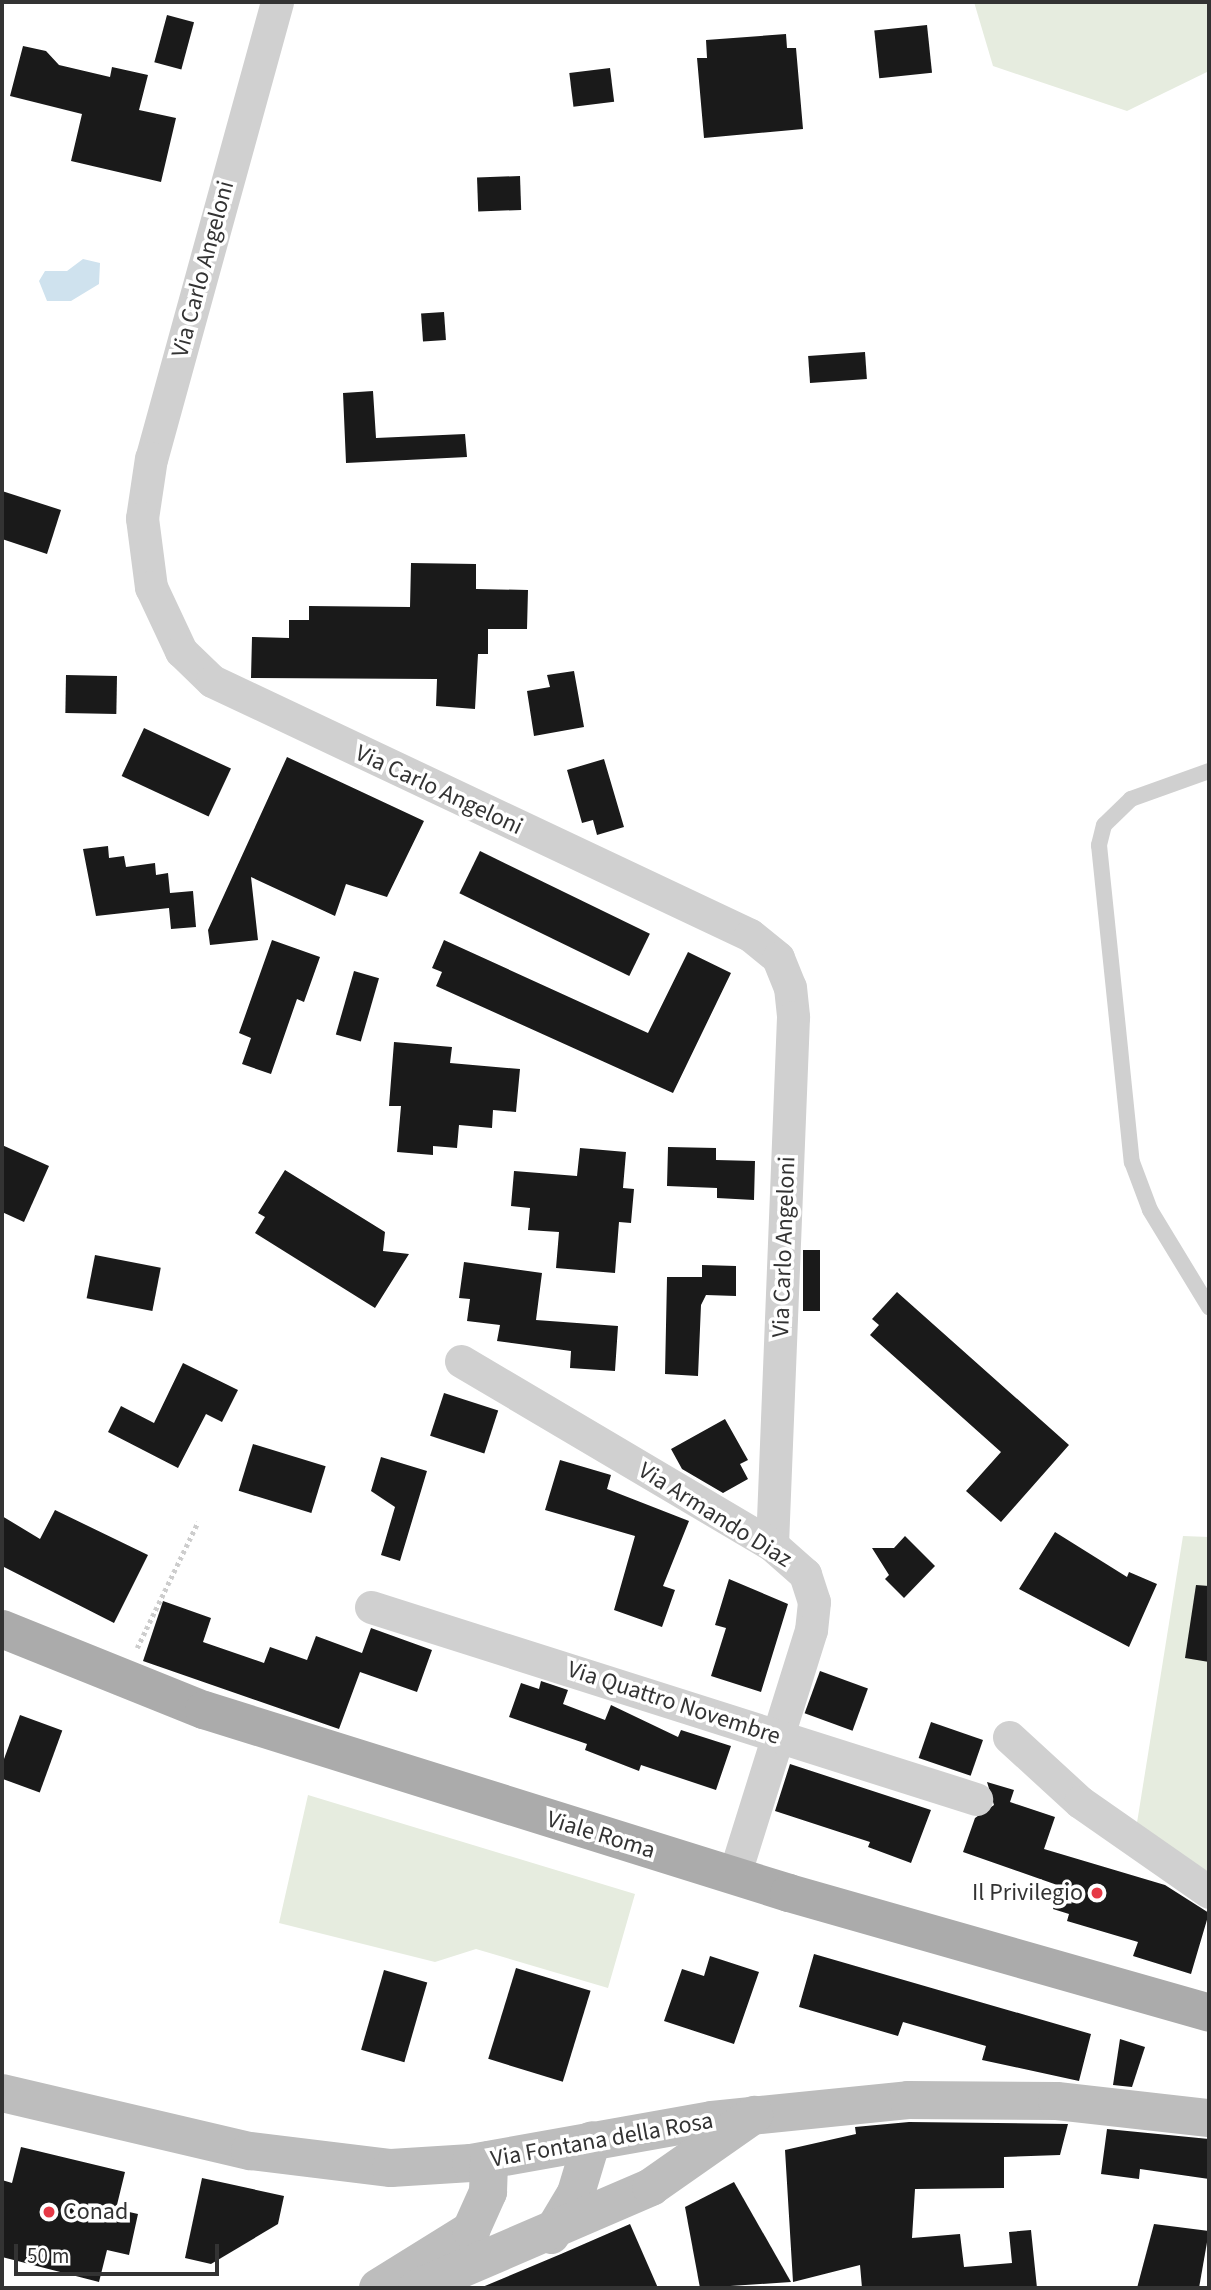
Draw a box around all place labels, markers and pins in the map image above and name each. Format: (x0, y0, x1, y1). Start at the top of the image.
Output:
place label: Il Privilegio (972, 1879, 1083, 1907)
marker: Il Privilegio (1089, 1885, 1105, 1901)
place label: Conad (63, 2198, 128, 2226)
marker: Conad (41, 2204, 57, 2220)

